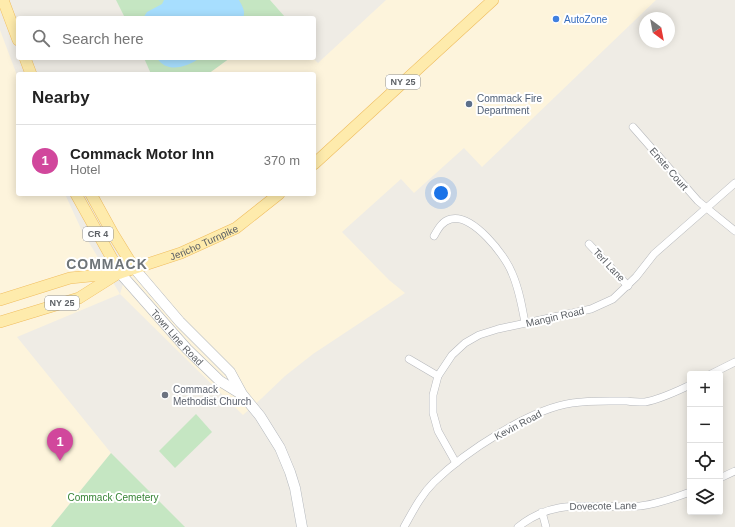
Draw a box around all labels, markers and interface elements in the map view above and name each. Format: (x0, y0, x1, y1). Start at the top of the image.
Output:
north arrow (639, 12, 675, 48)
marker: AutoZone (551, 14, 561, 24)
place label: AutoZone (564, 14, 608, 25)
search box (16, 16, 316, 60)
icon: search (30, 27, 52, 49)
text: Search here (62, 30, 144, 47)
road number: NY 25 (386, 75, 420, 89)
text: Nearby (32, 88, 90, 107)
place label: Commack Fire Department (477, 93, 542, 116)
marker: Commack Fire Department (464, 99, 474, 109)
text: Commack Motor Inn (70, 145, 214, 162)
street label: Enste Court (648, 145, 691, 193)
text: 1 (41, 153, 49, 168)
text: 370 m (264, 153, 300, 168)
text: Hotel (70, 162, 100, 177)
your location (431, 183, 451, 203)
street label: Jericho Turnpike (168, 222, 240, 262)
road number: CR 4 (83, 227, 113, 241)
street label: Terl Lane (591, 246, 627, 284)
district label: COMMACK (66, 256, 148, 272)
road number: NY 25 (45, 296, 79, 310)
street label: Mangin Road (525, 305, 585, 329)
street label: Town Line Road (149, 307, 206, 367)
map controls (687, 371, 723, 515)
button: + (687, 371, 723, 407)
place label: Commack Methodist Church (173, 384, 251, 407)
marker: Commack Methodist Church (160, 390, 170, 400)
button: − (687, 407, 723, 443)
street label: Kevin Road (493, 408, 543, 442)
pin: 1 (47, 428, 73, 461)
button: locate (687, 443, 723, 479)
button: layers (687, 479, 723, 515)
park label: Commack Cemetery (67, 492, 159, 503)
street label: Dovecote Lane (569, 500, 637, 512)

